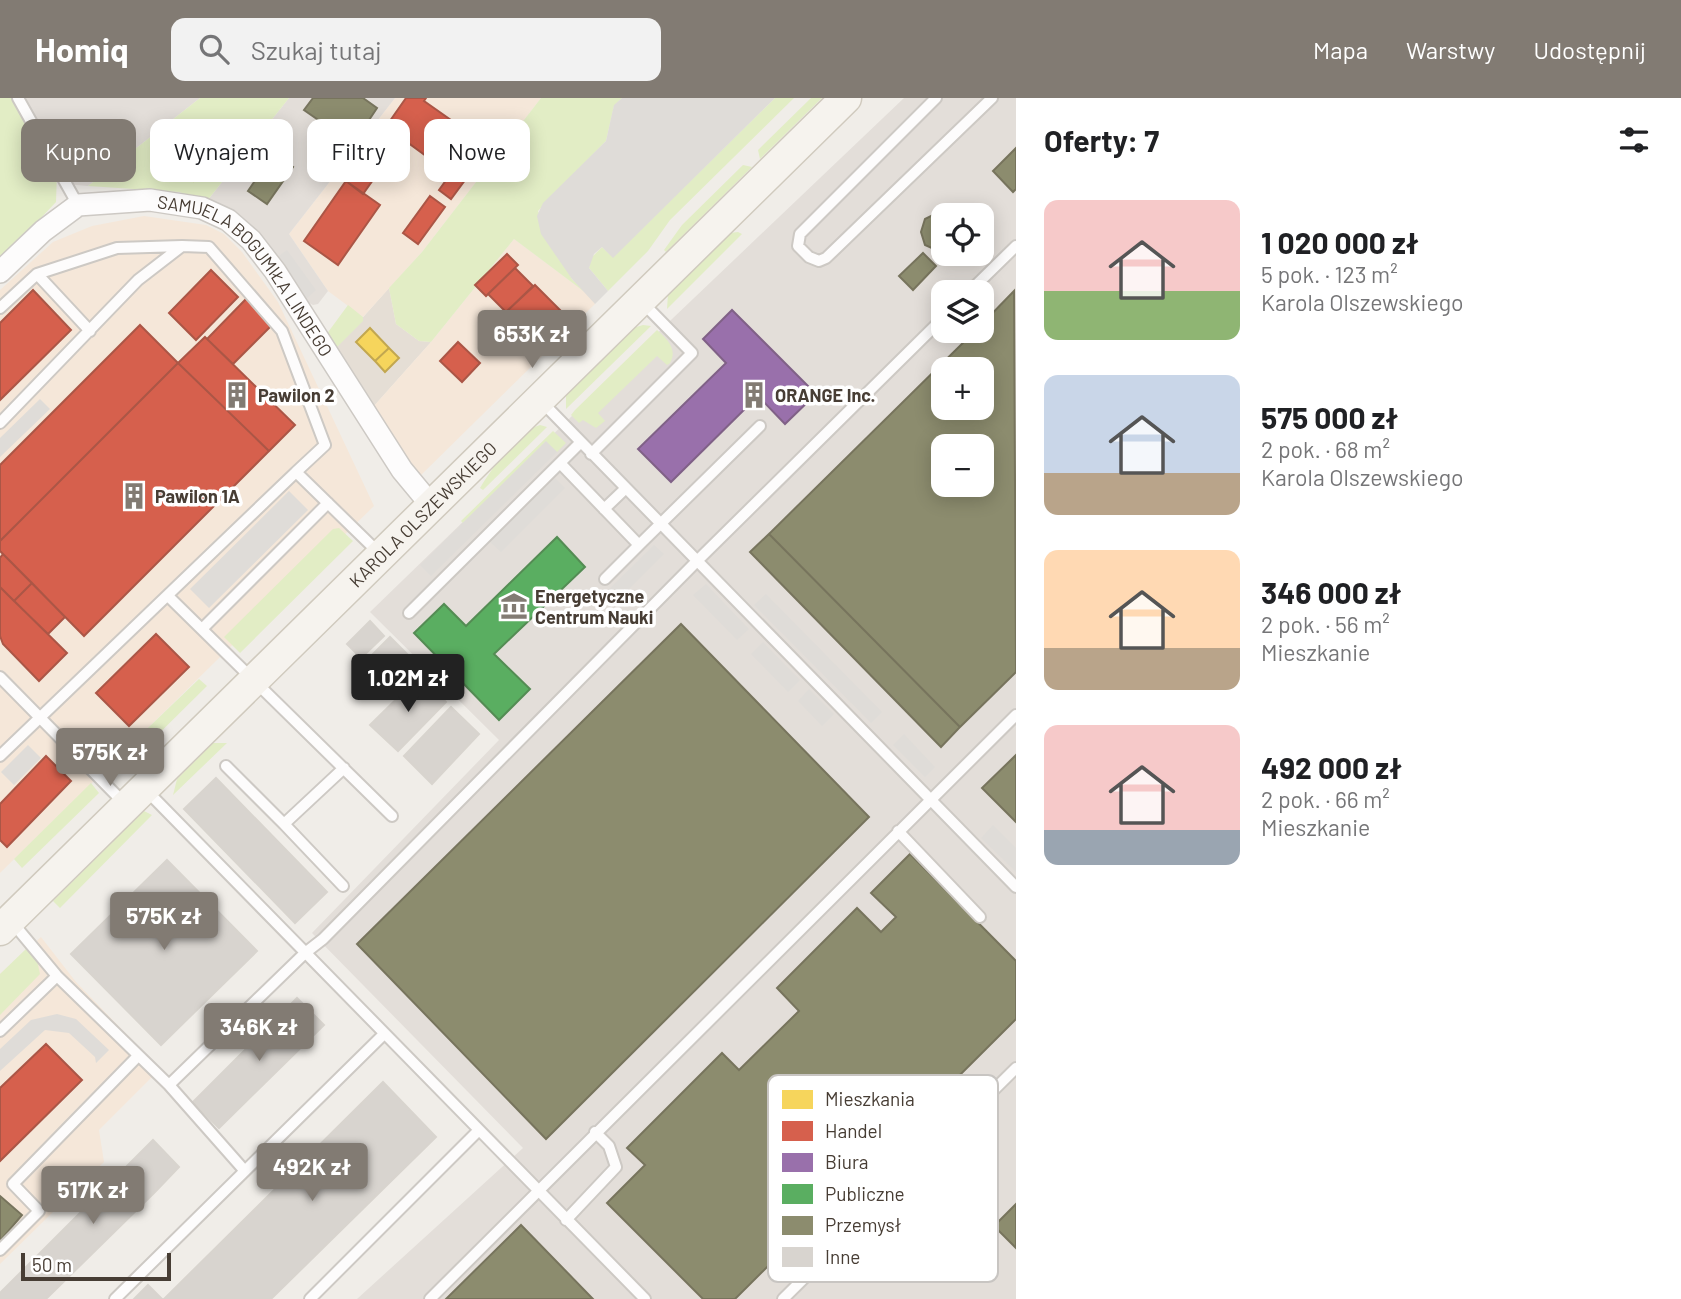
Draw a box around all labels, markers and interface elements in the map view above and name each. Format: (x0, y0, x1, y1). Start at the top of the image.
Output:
search box (171, 18, 661, 81)
text: Homiq (35, 29, 129, 69)
icon: search (195, 30, 233, 68)
text: Szukaj tutaj (251, 34, 382, 65)
text: Mapa (1313, 35, 1368, 64)
text: Warstwy (1406, 35, 1495, 64)
text: Udostępnij (1533, 35, 1646, 64)
chip: Kupno (21, 119, 136, 182)
chip: Wynajem (150, 119, 293, 182)
chip: Filtry (307, 119, 410, 182)
chip: Nowe (424, 119, 530, 182)
icon: filters (1615, 121, 1653, 159)
text: Oferty: 7 (1044, 122, 1159, 158)
street label: SAMUELA BOGUMIŁA LINDEGO (156, 190, 338, 360)
map controls (931, 203, 994, 497)
button: locate (931, 203, 994, 266)
text: 1 020 000 zł (1261, 224, 1419, 260)
icon: home (1100, 228, 1184, 312)
text: 5 pok. · 123 m² (1261, 260, 1398, 288)
button: layers (931, 280, 994, 343)
text: Karola Olszewskiego (1261, 288, 1464, 316)
pin: 653K zł (467, 310, 597, 370)
text: 653K zł (494, 319, 570, 347)
button: + (931, 357, 994, 420)
building icon: Pawilon 2 (222, 380, 252, 410)
building icon: ORANGE Inc. (739, 380, 769, 410)
place label: Pawilon 2 (258, 384, 335, 406)
place label: ORANGE Inc. (775, 384, 875, 406)
text: 575 000 zł (1261, 399, 1398, 435)
icon: home (1100, 403, 1184, 487)
button: − (931, 434, 994, 497)
text: 2 pok. · 68 m² (1261, 435, 1390, 463)
street label: KAROLA OLSZEWSKIEGO (344, 437, 501, 592)
text: Karola Olszewskiego (1261, 463, 1464, 491)
building icon: Pawilon 1A (119, 481, 149, 511)
place label: Pawilon 1A (155, 485, 240, 507)
text: 346 000 zł (1261, 574, 1402, 610)
icon: home (1100, 578, 1184, 662)
place label: Energetyczne Centrum Nauki (535, 585, 653, 628)
museum icon: Energetyczne Centrum Nauki (499, 591, 529, 621)
text: 2 pok. · 56 m² (1261, 610, 1390, 638)
text: Mieszkanie (1261, 638, 1370, 666)
pin: 1.02M zł (336, 654, 480, 714)
text: 1.02M zł (367, 663, 449, 691)
pin: 575K zł (45, 728, 175, 788)
text: 575K zł (72, 737, 148, 765)
text: 492 000 zł (1261, 749, 1402, 785)
icon: home (1100, 753, 1184, 837)
text: 2 pok. · 66 m² (1261, 785, 1390, 813)
text: Mieszkanie (1261, 813, 1370, 841)
pin: 575K zł (99, 892, 229, 952)
text: 575K zł (126, 901, 202, 929)
pin: 346K zł (194, 1004, 324, 1063)
text: 346K zł (220, 1012, 298, 1040)
legend (768, 1075, 998, 1282)
text: Mieszkania (825, 1087, 915, 1110)
text: Handel (825, 1119, 882, 1142)
pin: 492K zł (247, 1144, 377, 1203)
text: Biura (825, 1150, 869, 1173)
text: 492K zł (273, 1152, 351, 1180)
pin: 517K zł (28, 1166, 158, 1226)
text: 517K zł (57, 1175, 129, 1203)
text: Publiczne (825, 1182, 905, 1205)
text: Przemysł (825, 1213, 902, 1236)
text: Inne (825, 1245, 860, 1268)
scale bar (21, 1250, 172, 1282)
text: 50 m (32, 1253, 72, 1276)

